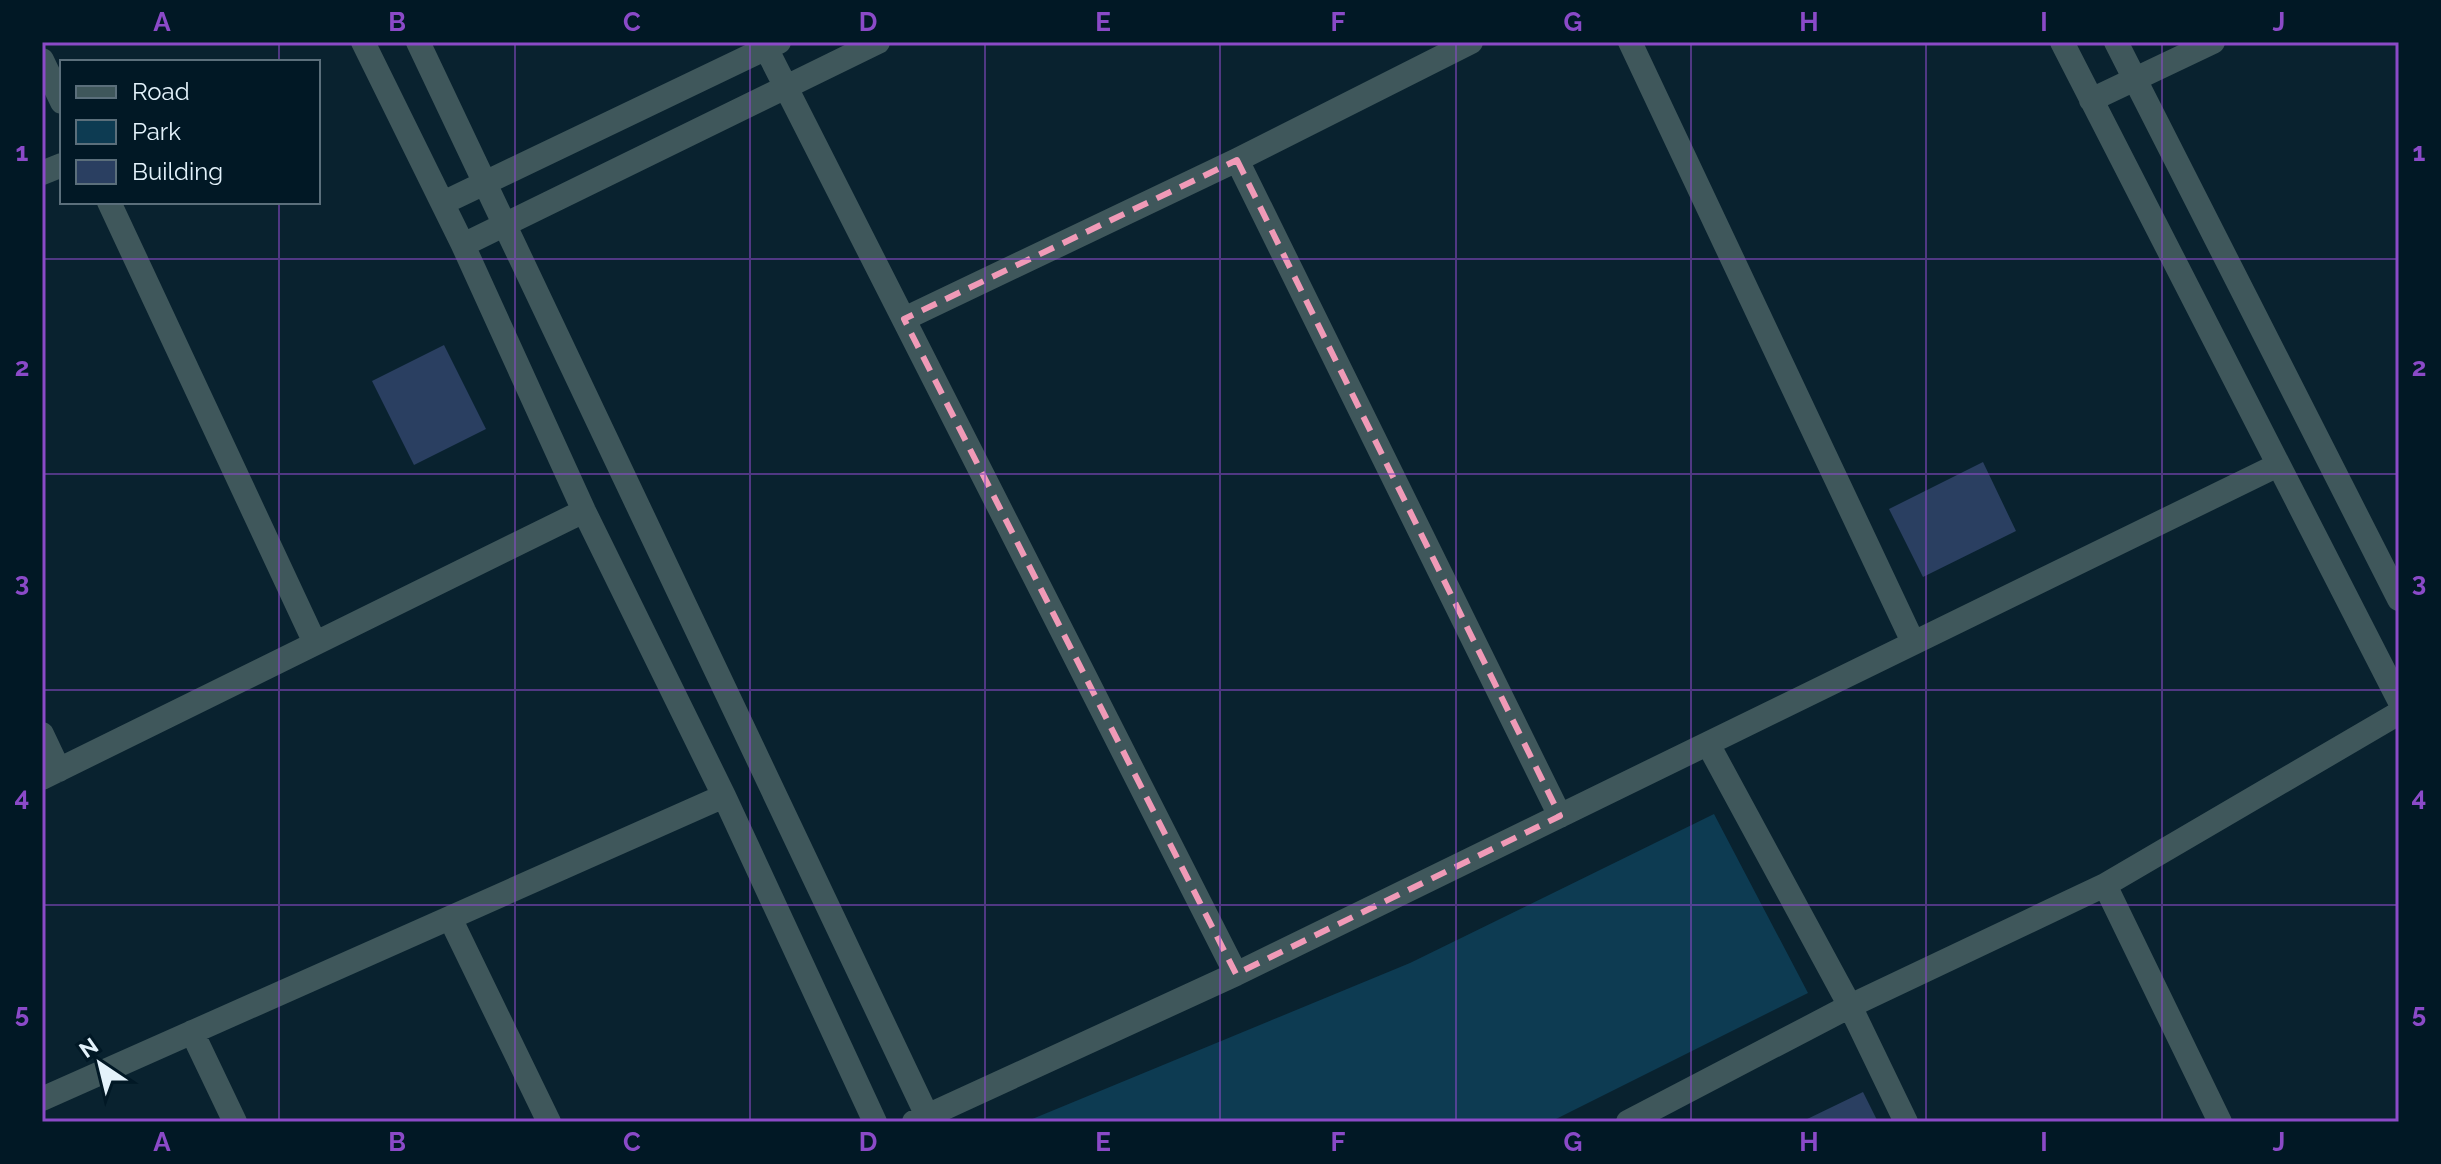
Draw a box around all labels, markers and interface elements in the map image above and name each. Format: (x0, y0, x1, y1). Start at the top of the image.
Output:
text: A (153, 7, 171, 37)
text: B (388, 7, 406, 37)
text: C (623, 7, 641, 37)
text: D (859, 7, 877, 37)
text: E (1095, 7, 1111, 37)
text: F (1331, 7, 1346, 37)
text: G (1564, 7, 1582, 37)
text: H (1799, 7, 1819, 37)
text: I (2040, 7, 2048, 37)
text: J (2273, 7, 2285, 37)
legend (60, 60, 320, 204)
text: Road (132, 77, 190, 106)
text: Park (132, 117, 181, 146)
text: 1 (16, 137, 29, 167)
text: 1 (2413, 137, 2426, 167)
text: Building (132, 157, 223, 186)
text: 2 (15, 352, 29, 382)
text: 2 (2412, 352, 2426, 382)
text: 3 (15, 567, 29, 597)
text: 3 (2412, 567, 2426, 597)
text: 4 (15, 782, 29, 812)
text: 4 (2412, 782, 2426, 812)
text: 5 (15, 998, 29, 1028)
text: 5 (2412, 998, 2426, 1028)
north arrow (60, 1024, 140, 1104)
text: N (74, 1032, 103, 1063)
text: A (153, 1127, 171, 1157)
text: B (388, 1127, 406, 1157)
text: C (623, 1127, 641, 1157)
text: D (859, 1127, 877, 1157)
text: E (1095, 1127, 1111, 1157)
text: F (1331, 1127, 1346, 1157)
text: G (1564, 1127, 1582, 1157)
text: H (1799, 1127, 1819, 1157)
text: I (2040, 1127, 2048, 1157)
text: J (2273, 1127, 2285, 1157)

